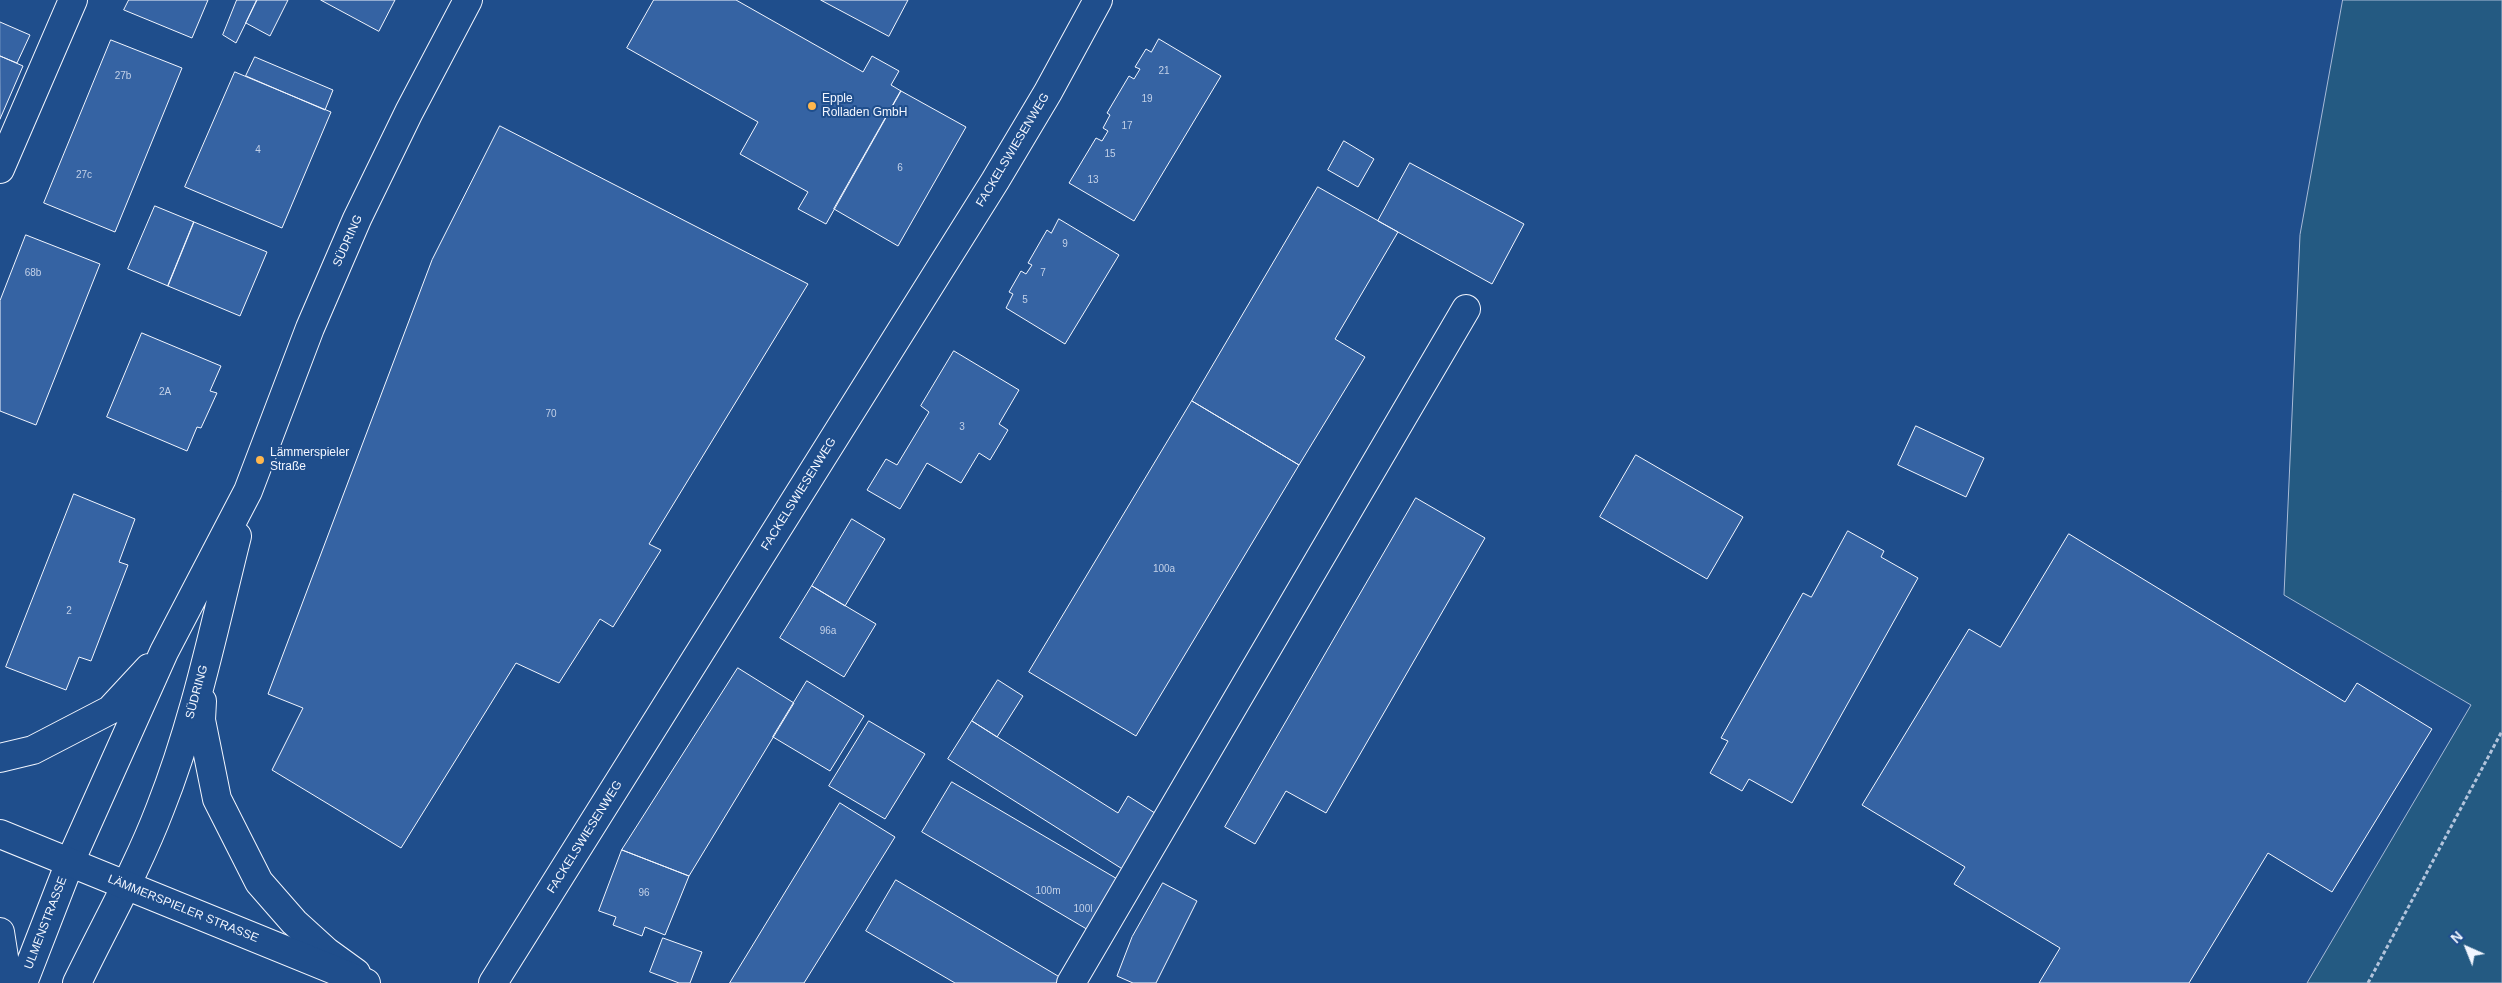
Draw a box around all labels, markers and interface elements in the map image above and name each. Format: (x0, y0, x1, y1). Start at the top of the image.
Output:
house number: 21 (1158, 65, 1170, 77)
house number: 27b (115, 70, 131, 82)
street label: FACKELSWIESENWEG (973, 91, 1053, 209)
place label: Epple Rolladen GmbH (822, 92, 907, 120)
house number: 19 (1141, 93, 1153, 105)
marker: Epple Rolladen GmbH (806, 100, 818, 112)
house number: 17 (1121, 120, 1133, 132)
house number: 4 (255, 144, 261, 156)
house number: 15 (1104, 148, 1116, 160)
house number: 6 (897, 162, 903, 174)
house number: 27c (76, 169, 92, 181)
house number: 13 (1087, 174, 1099, 186)
street label: SÜDRING (330, 213, 366, 269)
house number: 9 (1062, 238, 1068, 250)
house number: 68b (25, 267, 41, 279)
house number: 7 (1040, 267, 1046, 279)
house number: 5 (1022, 294, 1028, 306)
house number: 2A (159, 386, 171, 398)
house number: 70 (545, 408, 557, 420)
house number: 3 (959, 421, 965, 433)
street label: FACKELSWIESENWEG (758, 435, 840, 553)
place label: Lämmerspieler Straße (270, 446, 349, 474)
marker: Lämmerspieler Straße (254, 454, 266, 466)
house number: 100a (1153, 563, 1175, 575)
house number: 2 (66, 605, 72, 617)
house number: 96a (820, 625, 836, 637)
street label: SÜDRING (183, 663, 211, 721)
street label: FACKELSWIESENWEG (544, 778, 626, 896)
street label: LÄMMERSPIELER STRASSE (105, 872, 261, 946)
street label: ULMENSTRASSE (22, 875, 70, 971)
house number: 100m (1035, 885, 1061, 897)
house number: 96 (638, 887, 650, 899)
house number: 100l (1074, 903, 1092, 915)
north arrow (2442, 923, 2492, 973)
text: N (2447, 928, 2466, 946)

